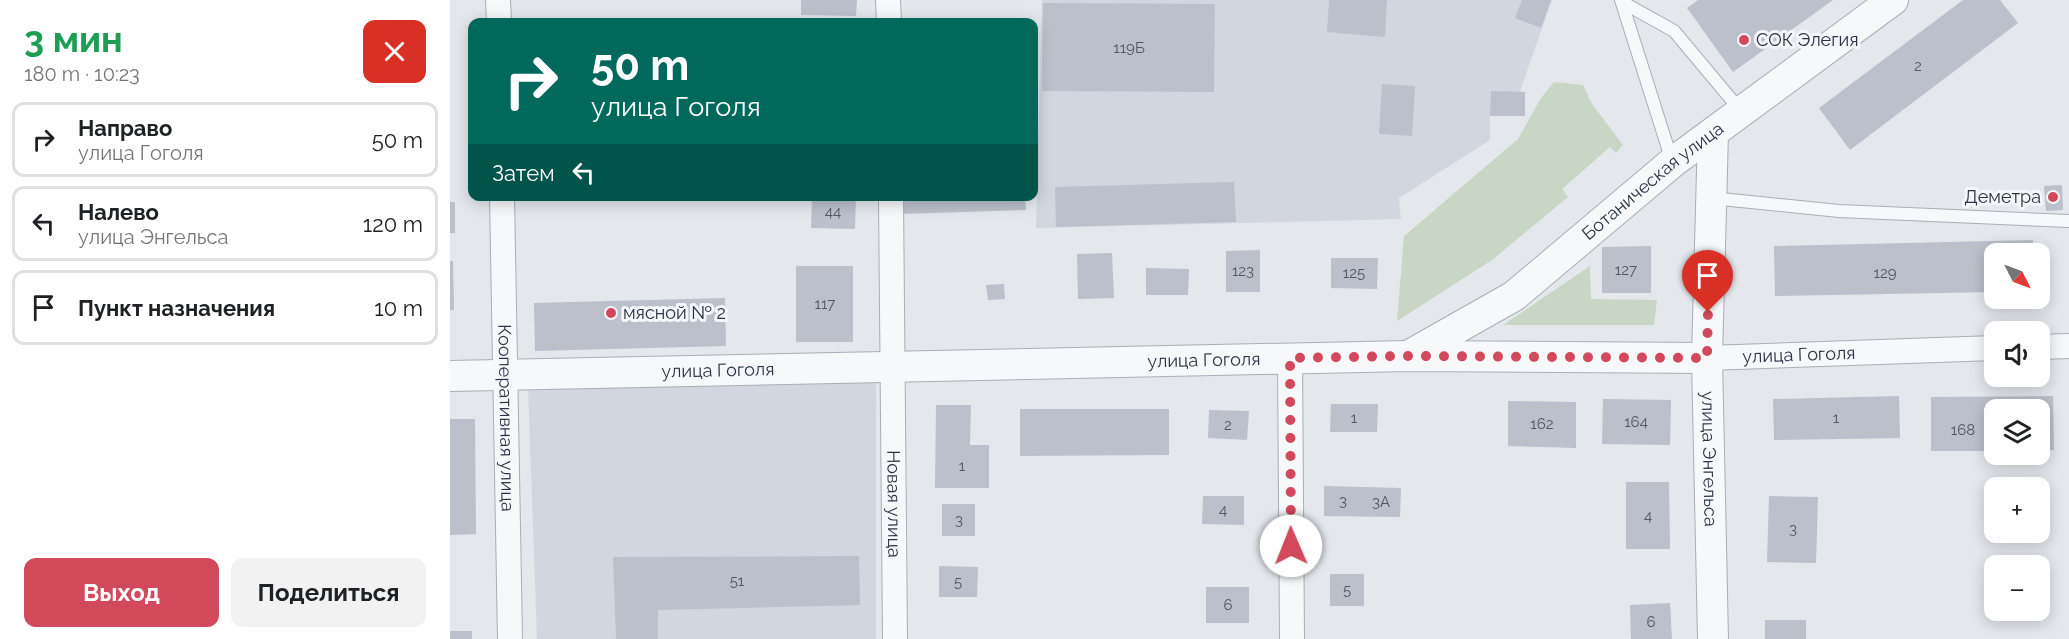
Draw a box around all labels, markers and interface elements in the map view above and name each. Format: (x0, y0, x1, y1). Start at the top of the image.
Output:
text: 3 мин (24, 18, 123, 60)
button: close (363, 20, 426, 83)
place label: СОК Элегия (1756, 29, 1859, 50)
marker: СОК Элегия (1737, 33, 1751, 47)
house number: 119Б (1113, 39, 1145, 57)
text: 50 m (591, 41, 689, 90)
icon: right (492, 42, 570, 120)
house number: 2 (1914, 57, 1922, 75)
text: 180 m · 10:23 (24, 62, 140, 86)
text: улица Гоголя (591, 91, 761, 122)
text: Направо (78, 115, 172, 141)
street label: Ботаническая улица (1578, 118, 1727, 244)
icon: right (27, 123, 60, 156)
text: 50 m (372, 127, 423, 153)
text: улица Гоголя (78, 141, 204, 165)
icon: left (567, 156, 600, 189)
text: Затем (492, 160, 555, 186)
place label: Деметра (1964, 186, 2041, 207)
marker: Деметра (2046, 190, 2060, 204)
text: Налево (78, 199, 159, 225)
house number: 44 (825, 203, 841, 221)
icon: left (27, 207, 60, 240)
text: 120 m (363, 211, 423, 237)
text: улица Энгельса (78, 225, 228, 249)
north arrow (1984, 243, 2050, 309)
map controls (1984, 243, 2050, 621)
pin (1682, 250, 1733, 312)
icon: arrive (1691, 259, 1724, 292)
house number: 127 (1615, 261, 1637, 279)
house number: 123 (1232, 262, 1254, 280)
house number: 125 (1343, 264, 1365, 282)
house number: 129 (1873, 264, 1897, 282)
icon: arrive (27, 291, 60, 324)
text: Пункт назначения (78, 295, 275, 321)
text: 10 m (374, 295, 423, 321)
house number: 117 (815, 295, 835, 313)
place label: мясной № 2 (623, 302, 726, 323)
marker: мясной № 2 (604, 306, 618, 320)
button: sound (1984, 321, 2050, 387)
street label: Кооперативная улица (494, 324, 519, 512)
street label: улица Гоголя (1742, 342, 1856, 367)
street label: улица Гоголя (1147, 348, 1261, 371)
street label: улица Гоголя (661, 358, 775, 382)
street label: улица Энгельса (1698, 391, 1722, 527)
button: layers (1984, 399, 2050, 465)
house number: 1 (1351, 409, 1358, 427)
house number: 1 (1833, 409, 1840, 427)
house number: 164 (1624, 413, 1648, 431)
house number: 162 (1530, 415, 1554, 433)
house number: 2 (1224, 416, 1232, 434)
house number: 168 (1951, 421, 1975, 439)
street label: Новая улица (883, 450, 905, 558)
house number: 1 (959, 457, 966, 475)
button: + (1984, 477, 2050, 543)
house number: 3 (1339, 492, 1347, 510)
house number: 3А (1372, 493, 1390, 511)
house number: 4 (1219, 501, 1227, 519)
house number: 4 (1644, 507, 1652, 525)
house number: 3 (955, 511, 963, 529)
position arrow (1259, 514, 1323, 578)
house number: 3 (1789, 520, 1797, 538)
button: − (1984, 555, 2050, 621)
button: Выход (24, 558, 219, 627)
button: Поделиться (231, 558, 426, 627)
house number: 51 (730, 572, 745, 590)
house number: 5 (954, 573, 962, 591)
house number: 5 (1343, 581, 1351, 599)
house number: 6 (1223, 596, 1233, 614)
house number: 6 (1646, 613, 1656, 631)

